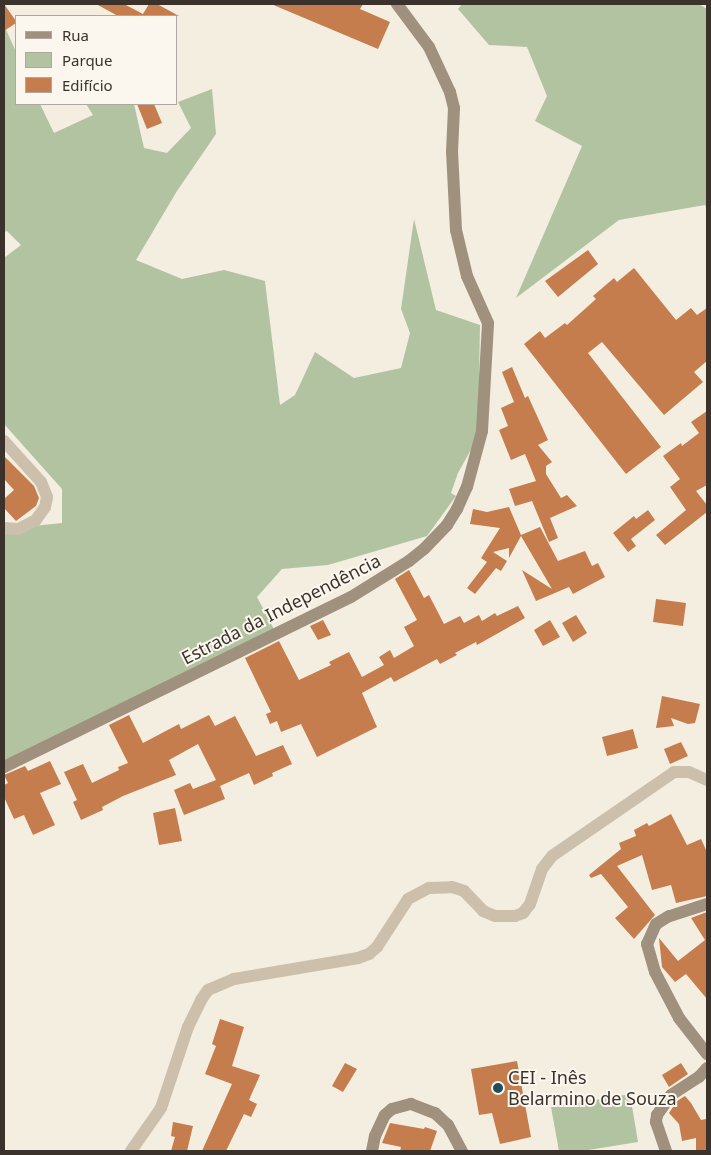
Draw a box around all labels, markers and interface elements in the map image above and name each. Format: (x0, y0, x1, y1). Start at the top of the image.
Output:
legend (15, 15, 178, 105)
text: Rua (62, 25, 89, 45)
text: Parque (62, 50, 112, 70)
text: Edifício (62, 75, 113, 95)
street label: Estrada da Independência (178, 549, 384, 669)
place label: CEI - Inês Belarmino de Souza (508, 1067, 677, 1110)
marker: CEI - Inês Belarmino de Souza (492, 1082, 504, 1094)

